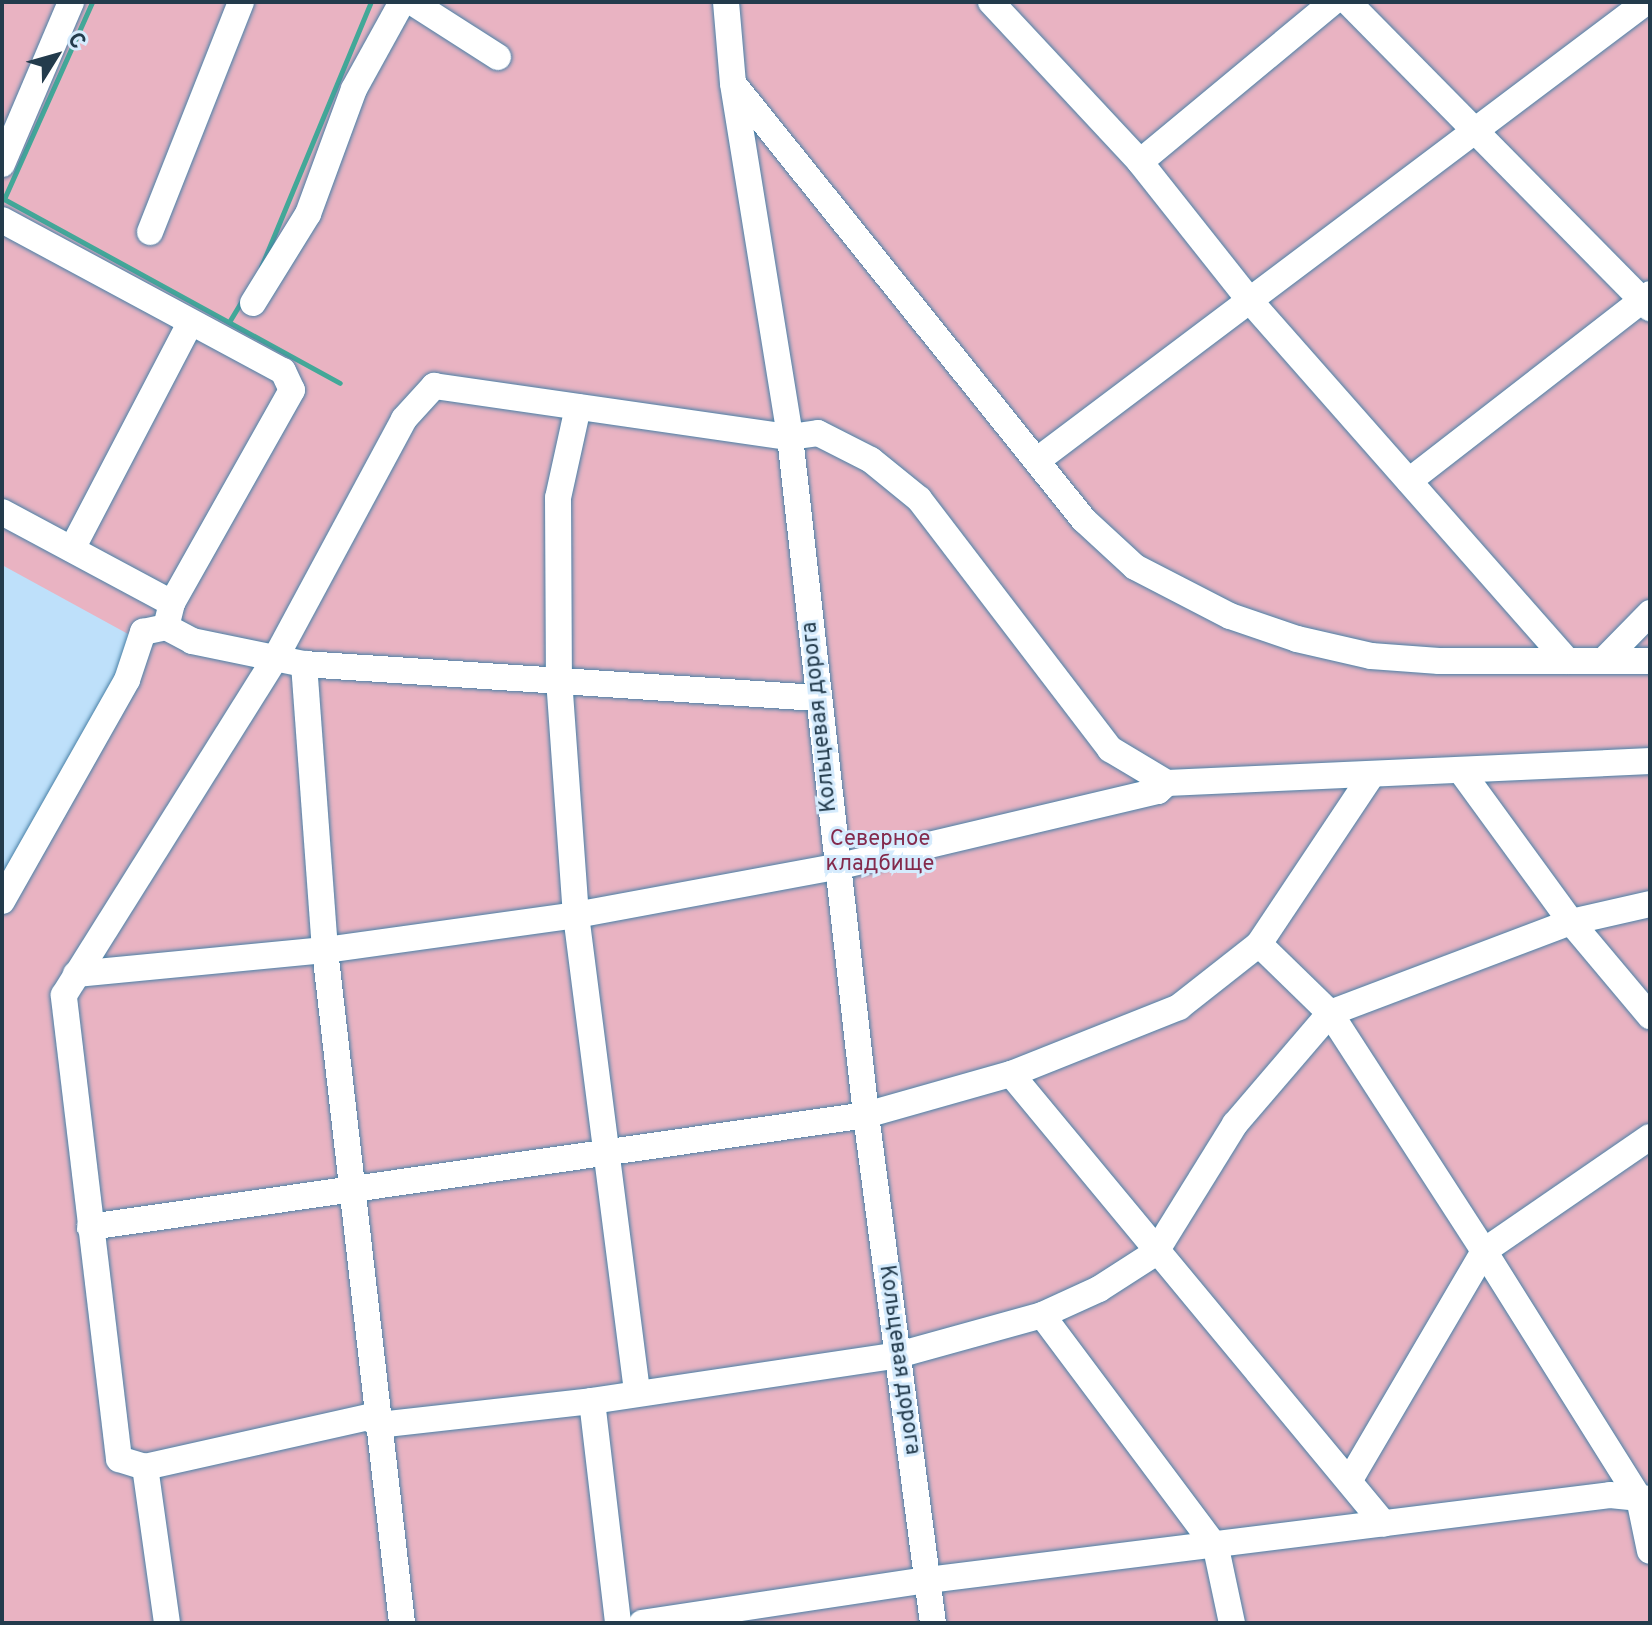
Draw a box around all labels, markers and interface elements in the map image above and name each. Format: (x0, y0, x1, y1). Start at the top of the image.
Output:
north arrow (16, 16, 96, 96)
text: С (61, 28, 91, 55)
street label: Кольцевая дорога (797, 620, 843, 814)
park label: Северное кладбище (826, 826, 934, 878)
street label: Кольцевая дорога (873, 1263, 925, 1457)

